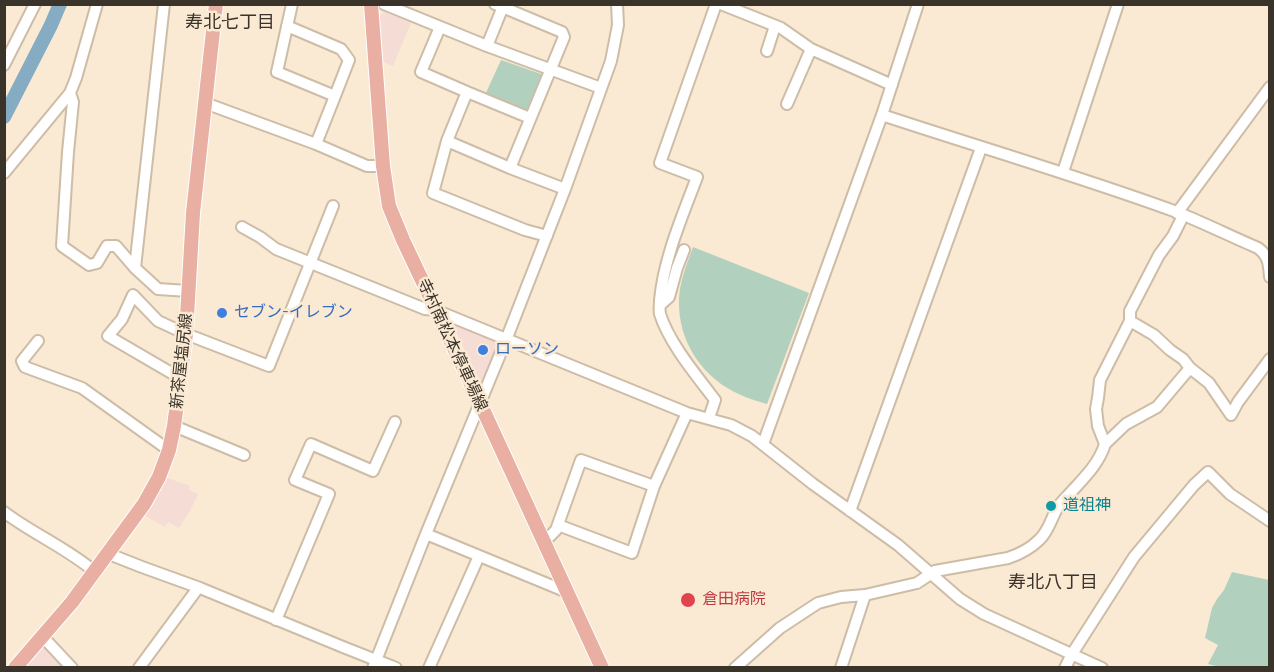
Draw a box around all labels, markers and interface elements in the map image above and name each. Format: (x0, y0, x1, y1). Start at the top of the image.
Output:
district label: 寿北七丁目 (185, 12, 275, 34)
street label: 寺村南松本停車場線 (413, 276, 491, 414)
place label: セブン-イレブン (234, 303, 353, 323)
marker: セブン-イレブン (215, 306, 229, 320)
street label: 新茶屋塩尻線 (167, 312, 197, 410)
place label: ローソン (495, 340, 559, 360)
marker: ローソン (476, 343, 490, 357)
place label: 道祖神 (1063, 496, 1111, 516)
marker: 道祖神 (1044, 499, 1058, 513)
district label: 寿北八丁目 (1008, 572, 1098, 594)
place label: 倉田病院 (702, 590, 766, 610)
marker: 倉田病院 (679, 591, 697, 609)

